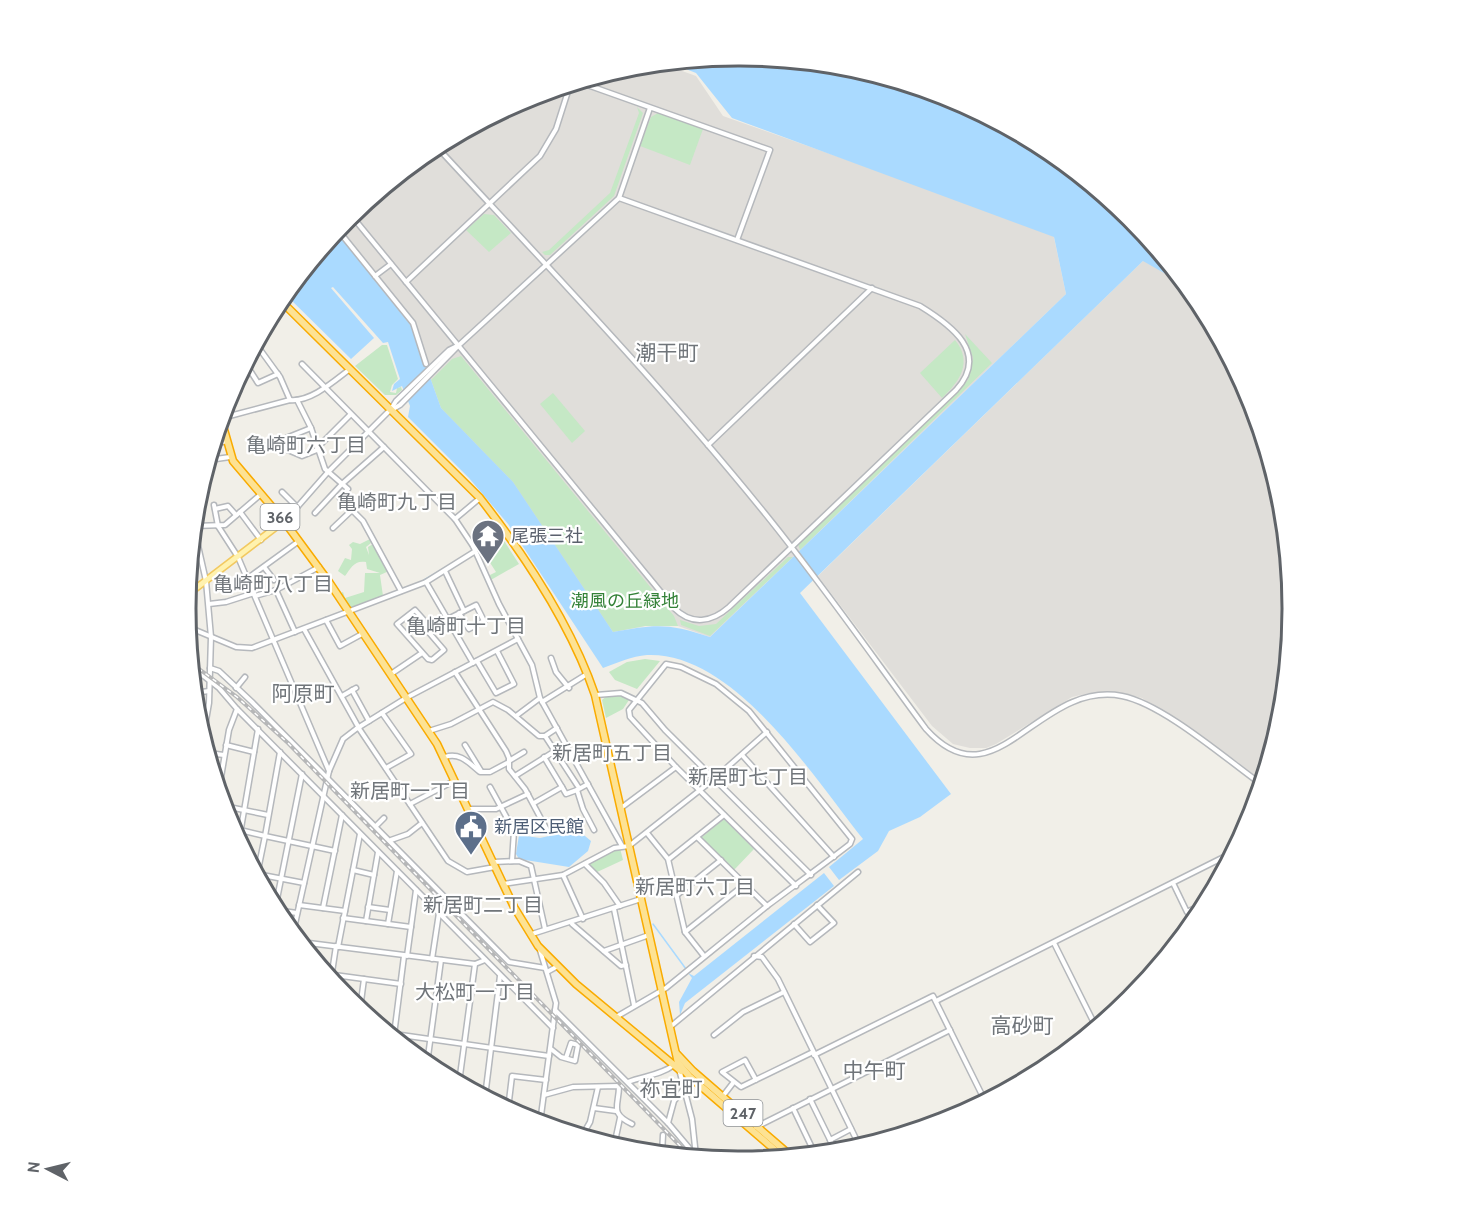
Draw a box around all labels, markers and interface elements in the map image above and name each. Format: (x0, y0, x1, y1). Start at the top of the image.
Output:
district label: 潮干町 (636, 340, 699, 365)
district label: 亀崎町六丁目 (246, 433, 366, 457)
district label: 亀崎町九丁目 (337, 490, 457, 514)
road number: 366 (260, 504, 300, 530)
temple icon: 尾張三社 (470, 518, 506, 565)
place label: 尾張三社 (511, 525, 583, 547)
district label: 亀崎町八丁目 (213, 572, 333, 596)
park label: 潮風の丘緑地 (571, 590, 679, 612)
district label: 亀崎町十丁目 (406, 614, 526, 638)
district label: 阿原町 (272, 681, 335, 706)
district label: 新居町五丁目 (552, 741, 672, 765)
district label: 新居町七丁目 (688, 765, 808, 789)
district label: 新居町一丁目 (350, 779, 470, 803)
public building icon: 新居区民館 (453, 809, 489, 856)
place label: 新居区民館 (494, 816, 584, 838)
district label: 新居町六丁目 (635, 875, 755, 899)
district label: 新居町二丁目 (423, 893, 543, 917)
district label: 大松町一丁目 (415, 980, 535, 1004)
district label: 高砂町 (991, 1013, 1054, 1038)
district label: 中午町 (843, 1058, 906, 1083)
district label: 祢宜町 (640, 1076, 703, 1101)
road number: 247 (724, 1100, 762, 1126)
north arrow (18, 1139, 78, 1199)
text: N (23, 1160, 44, 1174)

